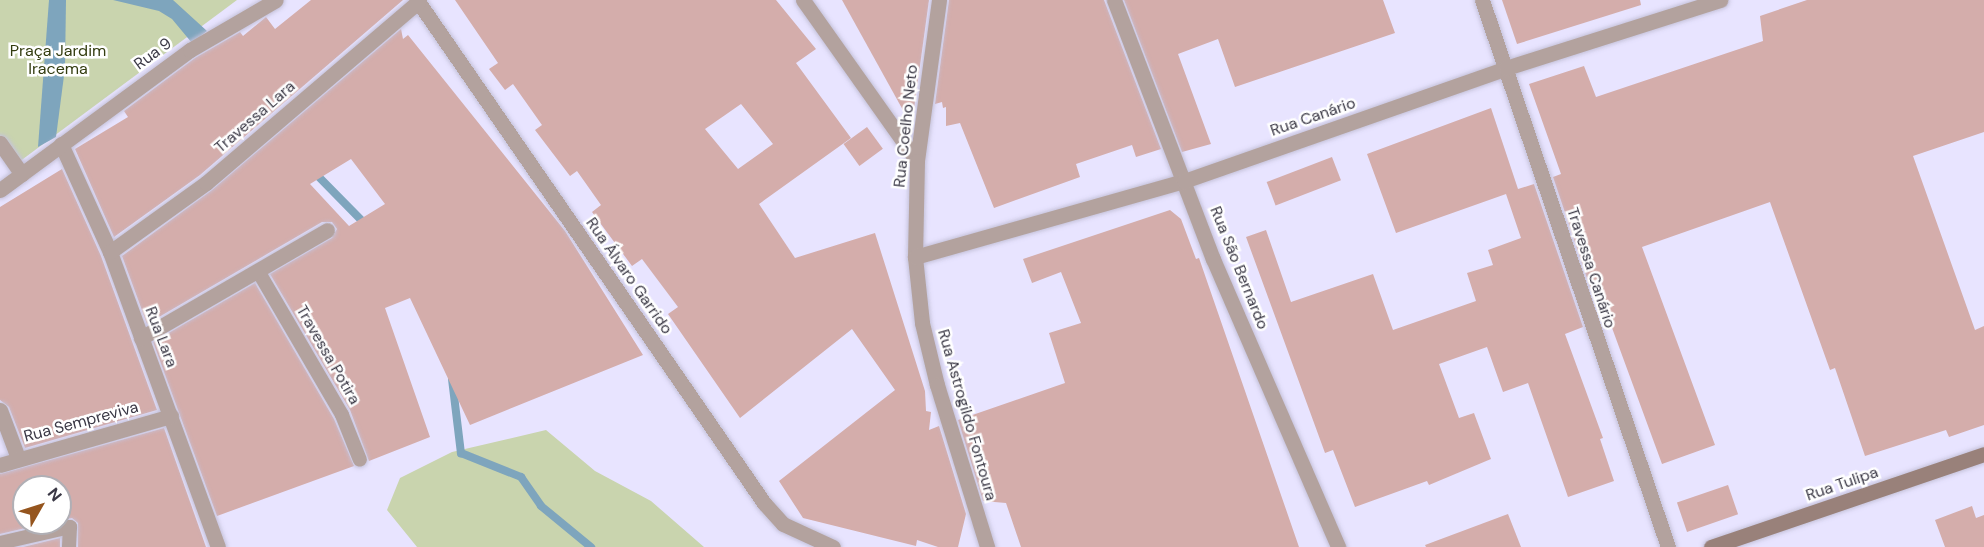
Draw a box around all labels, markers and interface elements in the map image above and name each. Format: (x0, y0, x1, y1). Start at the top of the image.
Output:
street label: Rua 9 (130, 34, 176, 74)
park label: Praça Jardim Iracema (10, 41, 106, 79)
street label: Rua Coelho Neto (890, 64, 922, 188)
street label: Travessa Lara (211, 77, 299, 157)
street label: Rua Canário (1268, 93, 1358, 141)
street label: Rua São Bernardo (1206, 204, 1272, 332)
street label: Travessa Canário (1562, 205, 1620, 331)
street label: Rua Álvaro Garrido (582, 214, 676, 338)
street label: Travessa Potira (292, 302, 364, 408)
street label: Rua Lara (141, 304, 181, 370)
street label: Rua Astrogildo Fontoura (933, 327, 1001, 503)
street label: Rua Sempreviva (22, 398, 140, 446)
street label: Rua Tulipa (1803, 463, 1881, 505)
north arrow (12, 475, 72, 535)
text: N (43, 483, 67, 506)

